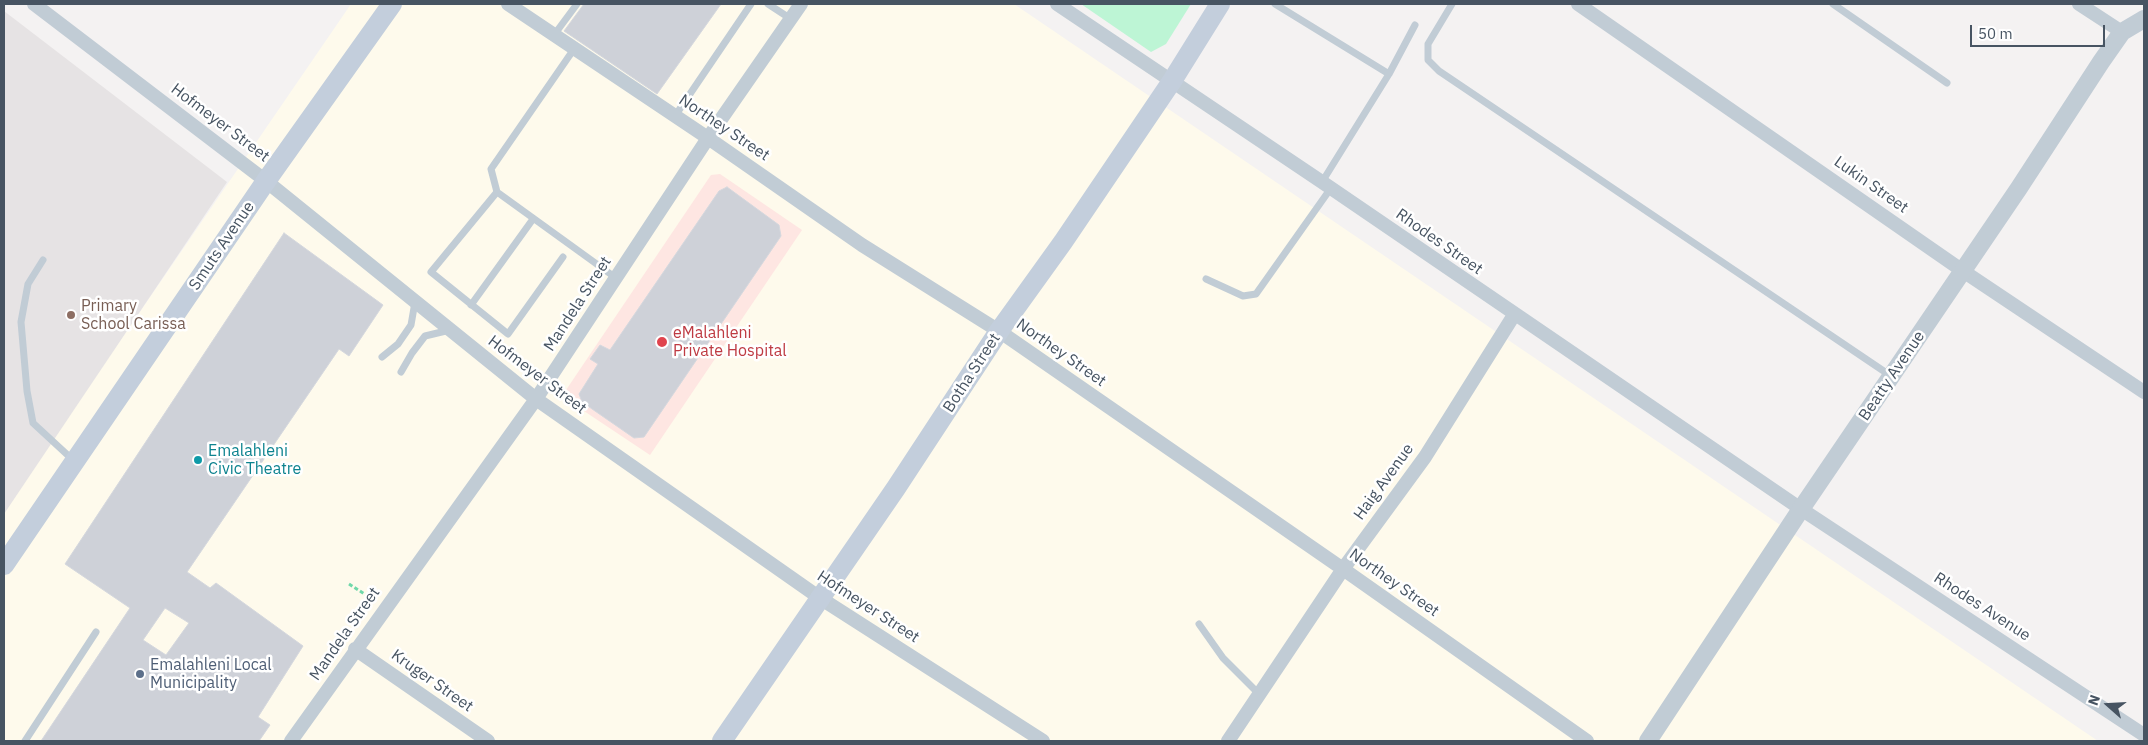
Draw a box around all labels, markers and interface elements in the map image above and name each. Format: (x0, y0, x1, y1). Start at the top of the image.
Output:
scale bar (1973, 15, 2108, 47)
text: 50 m (1978, 24, 2013, 43)
street label: Hofmeyer Street (167, 80, 273, 166)
street label: Northey Street (675, 91, 773, 165)
street label: Lukin Street (1830, 152, 1912, 218)
street label: Smuts Avenue (185, 198, 259, 294)
street label: Rhodes Street (1392, 205, 1486, 279)
street label: Mandela Street (540, 253, 616, 355)
place label: Primary School Carissa (81, 296, 186, 334)
marker: Primary School Carissa (65, 309, 77, 321)
street label: Northey Street (1012, 315, 1110, 391)
place label: eMalahleni Private Hospital (673, 323, 787, 361)
street label: Beatty Avenue (1855, 328, 1929, 424)
street label: Botha Street (939, 330, 1005, 416)
street label: Hofmeyer Street (484, 332, 590, 418)
marker: eMalahleni Private Hospital (655, 335, 669, 349)
street label: Haig Avenue (1350, 440, 1418, 524)
place label: Emalahleni Civic Theatre (208, 441, 301, 479)
marker: Emalahleni Civic Theatre (192, 454, 204, 466)
street label: Northey Street (1345, 545, 1443, 621)
street label: Hofmeyer Street (813, 567, 923, 647)
street label: Rhodes Avenue (1930, 569, 2034, 645)
street label: Mandela Street (306, 584, 384, 684)
street label: Kruger Street (387, 646, 477, 716)
place label: Emalahleni Local Municipality (150, 655, 272, 693)
marker: Emalahleni Local Municipality (134, 668, 146, 680)
north arrow (2083, 680, 2133, 730)
text: N (2084, 692, 2104, 708)

